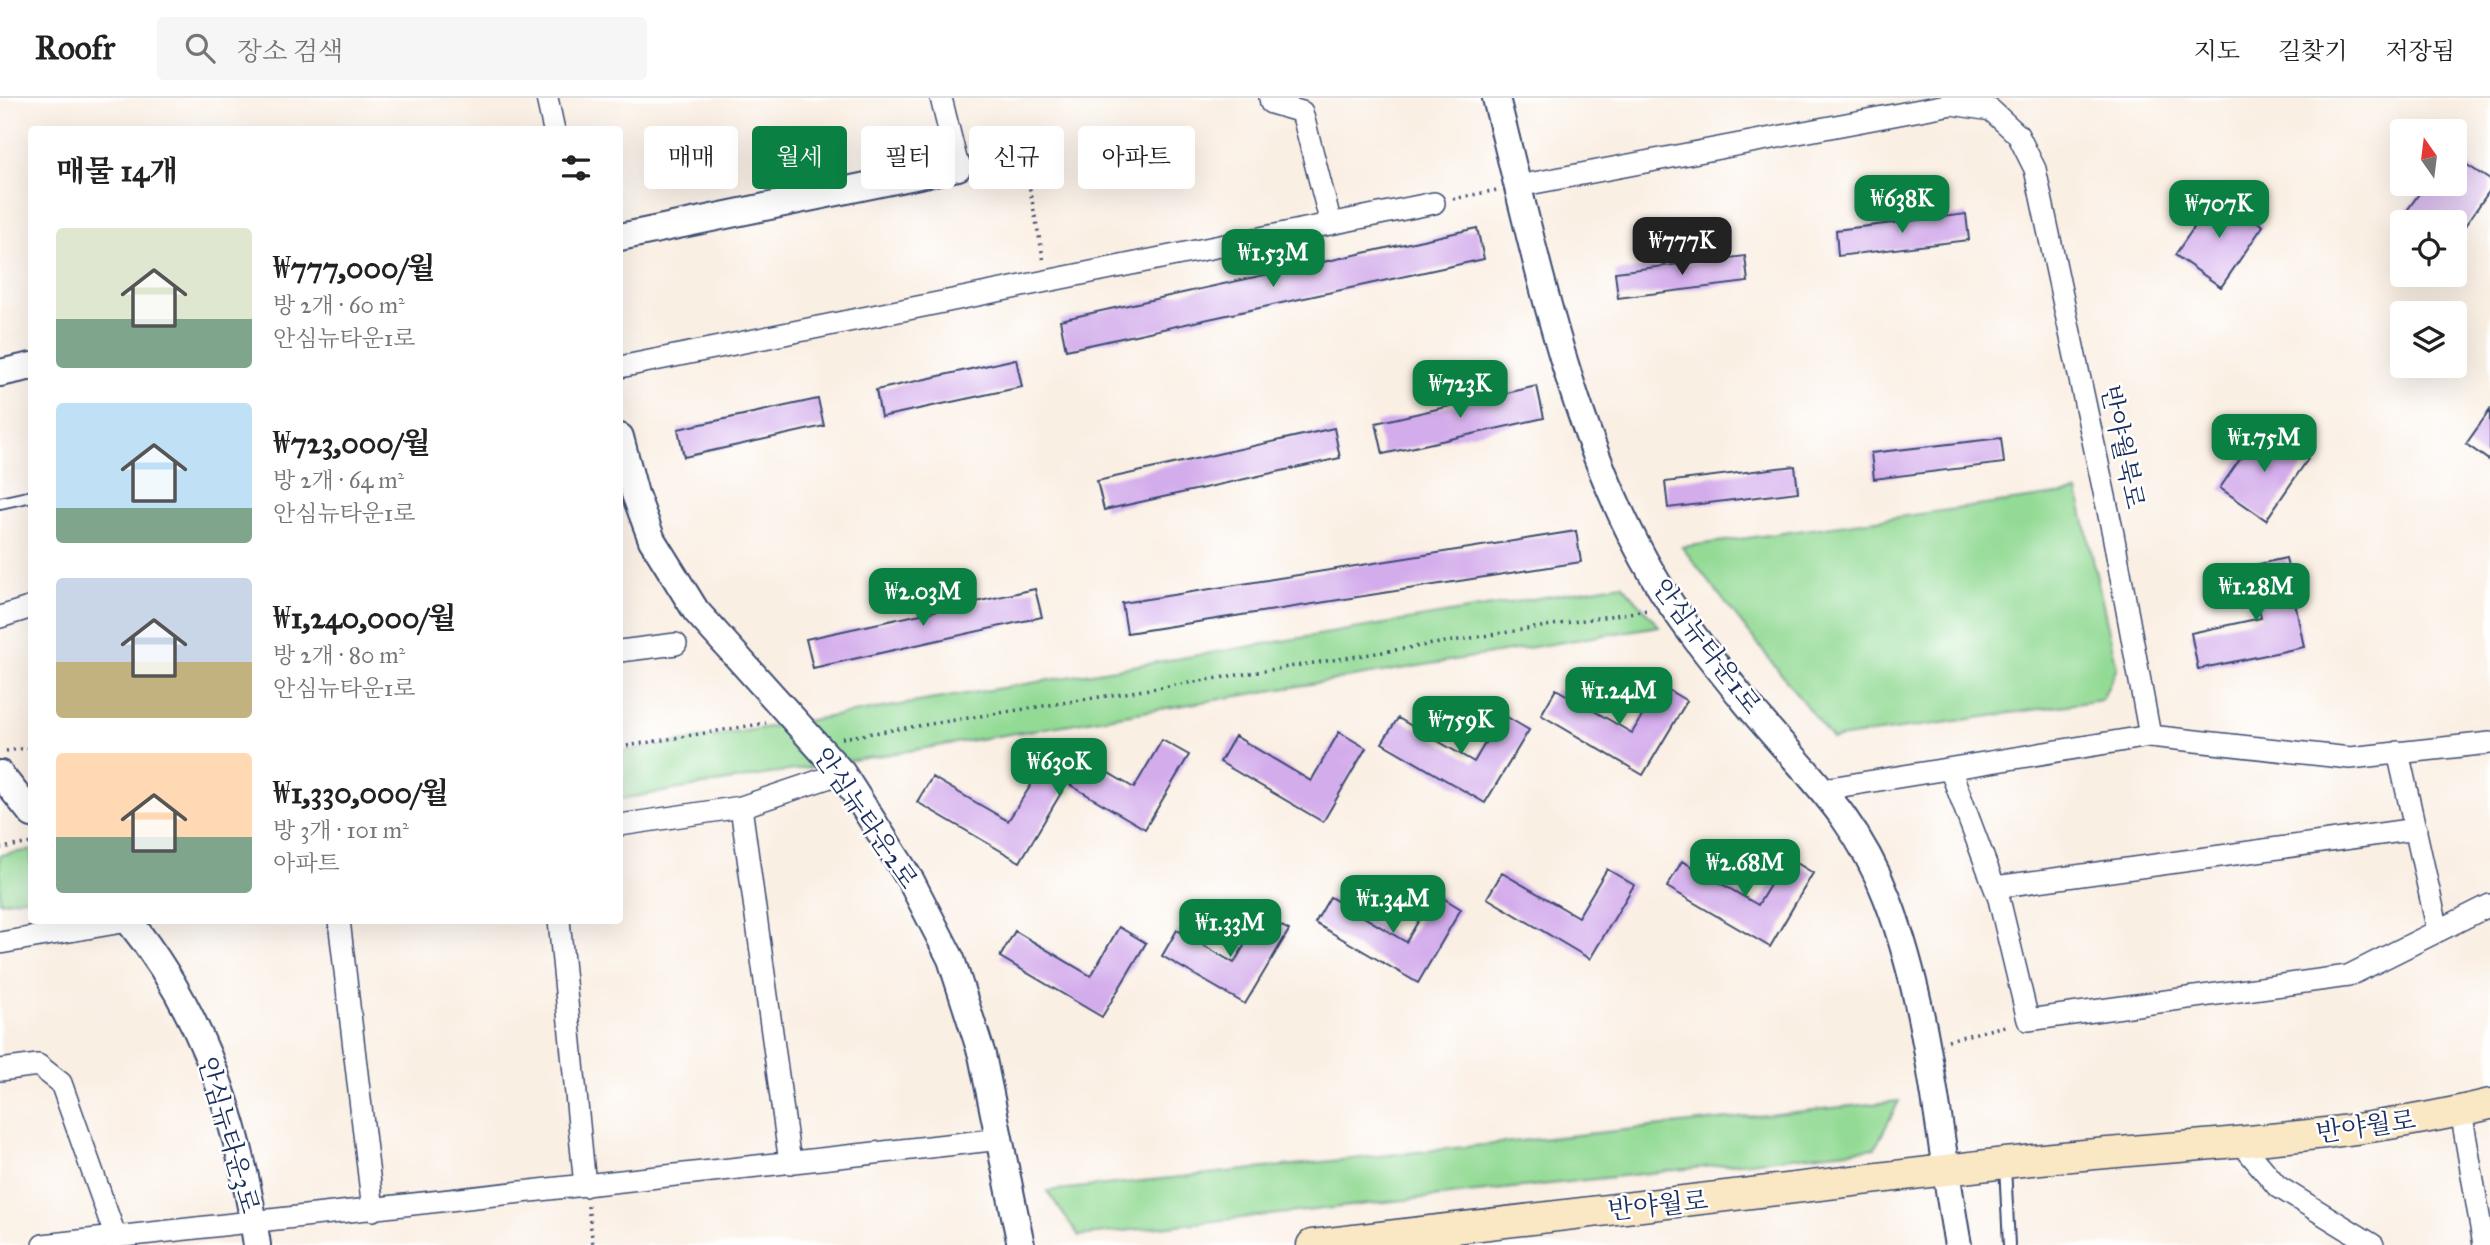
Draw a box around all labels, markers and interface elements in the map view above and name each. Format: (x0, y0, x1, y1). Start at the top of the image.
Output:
search box (157, 17, 647, 80)
text: Roofr (35, 28, 115, 68)
icon: search (181, 29, 219, 67)
text: 장소 검색 (237, 35, 343, 67)
text: 지도 (2194, 36, 2240, 66)
text: 길찾기 (2278, 36, 2347, 66)
text: 저장됨 (2385, 36, 2455, 66)
north arrow (2390, 119, 2468, 196)
map controls (2390, 119, 2467, 378)
chip: 매매 (644, 126, 738, 189)
chip: 월세 (752, 126, 847, 189)
chip: 필터 (861, 126, 955, 189)
chip: 신규 (969, 126, 1064, 189)
chip: 아파트 (1078, 126, 1195, 189)
icon: filters (557, 149, 595, 187)
text: 매물 14개 (56, 153, 178, 189)
pin: ₩638K (1853, 176, 1951, 235)
pin: ₩707K (2170, 180, 2268, 240)
text: ₩638K (1870, 184, 1934, 212)
text: ₩707K (2185, 189, 2253, 217)
button: locate (2390, 210, 2467, 287)
pin: ₩777K (1633, 218, 1731, 277)
text: ₩777K (1649, 226, 1715, 254)
pin: ₩1.53M (1216, 230, 1330, 289)
text: ₩1.53M (1238, 238, 1308, 266)
text: ₩777,000/월 (273, 250, 436, 286)
icon: home (112, 256, 196, 340)
text: 방 2개 · 60 m² (273, 291, 405, 319)
button: layers (2390, 301, 2467, 378)
text: 안심뉴타운1로 (273, 324, 415, 352)
pin: ₩723K (1411, 360, 1509, 420)
text: ₩723K (1429, 369, 1491, 397)
street label: 반야월북로 (2094, 382, 2152, 512)
pin: ₩1.75M (2207, 414, 2321, 474)
text: ₩1.75M (2228, 423, 2300, 451)
text: ₩723,000/월 (273, 425, 431, 461)
icon: home (112, 431, 196, 515)
text: 방 2개 · 64 m² (273, 466, 404, 494)
text: 안심뉴타운1로 (273, 499, 415, 527)
pin: ₩1.28M (2199, 564, 2313, 623)
pin: ₩2.03M (866, 568, 980, 628)
street label: 안심뉴타운1로 (1646, 572, 1768, 720)
text: ₩1.28M (2219, 572, 2293, 600)
text: ₩2.03M (885, 577, 961, 605)
text: ₩1,240,000/월 (273, 600, 456, 636)
icon: home (112, 606, 196, 690)
text: 방 2개 · 80 m² (273, 641, 405, 669)
pin: ₩1.24M (1562, 668, 1676, 727)
text: 안심뉴타운1로 (273, 674, 415, 702)
text: ₩1.24M (1581, 676, 1657, 704)
pin: ₩759K (1412, 696, 1510, 756)
text: ₩759K (1428, 705, 1494, 733)
pin: ₩630K (1010, 738, 1108, 798)
street label: 안심뉴타운2로 (807, 741, 925, 895)
text: ₩630K (1027, 747, 1091, 775)
text: ₩1,330,000/월 (273, 775, 449, 811)
icon: home (112, 781, 196, 865)
text: 방 3개 · 101 m² (273, 816, 409, 844)
pin: ₩2.68M (1688, 840, 1802, 899)
text: ₩2.68M (1706, 848, 1784, 876)
text: 아파트 (273, 849, 340, 877)
pin: ₩1.34M (1336, 876, 1450, 935)
text: ₩1.34M (1356, 884, 1430, 912)
pin: ₩1.33M (1173, 900, 1287, 959)
text: ₩1.33M (1195, 908, 1265, 936)
street label: 안심뉴타운3로 (191, 1053, 267, 1217)
street label: 반야월로 (2314, 1103, 2418, 1149)
street label: 반야월로 (1606, 1184, 1710, 1226)

